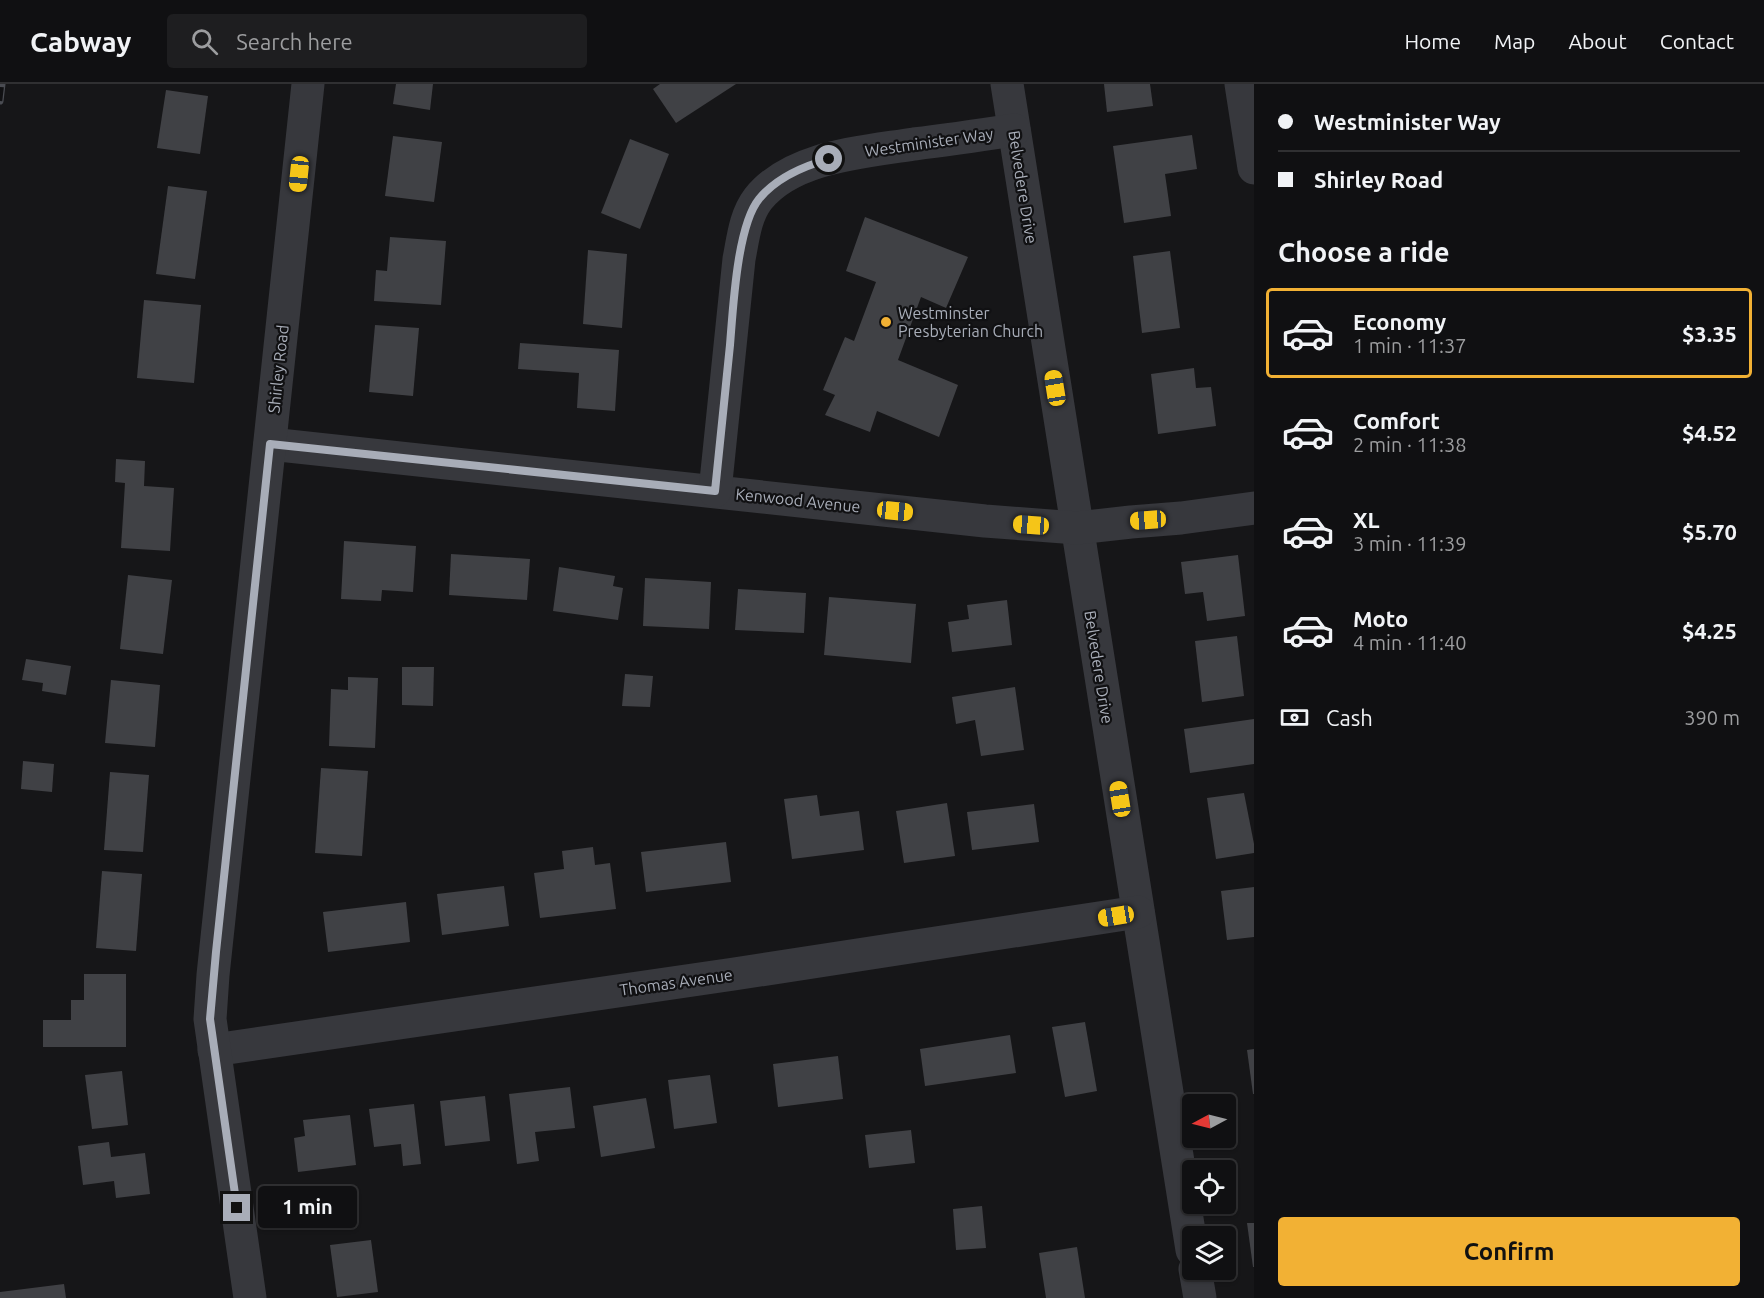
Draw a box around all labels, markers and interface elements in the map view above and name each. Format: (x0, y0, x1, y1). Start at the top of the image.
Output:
search box (167, 14, 587, 68)
icon: search (188, 25, 221, 58)
text: Cabway (30, 26, 131, 57)
text: Search here (236, 29, 353, 54)
text: Home (1404, 29, 1461, 53)
text: Map (1494, 29, 1535, 53)
text: About (1568, 29, 1627, 53)
text: Contact (1660, 29, 1734, 53)
text: Westminister Way (1314, 109, 1501, 134)
street label: Westminister Way (864, 124, 995, 160)
street label: Belvedere Drive (1005, 129, 1041, 245)
route start (815, 145, 842, 172)
car (288, 155, 310, 193)
text: Shirley Road (1314, 167, 1443, 192)
text: Choose a ride (1278, 237, 1450, 267)
place label: Westminster Presbyterian Church (898, 304, 1043, 340)
icon: car (1281, 306, 1335, 360)
text: Economy (1353, 309, 1446, 334)
marker: Westminster Presbyterian Church (879, 315, 893, 329)
text: $3.35 (1682, 321, 1737, 346)
street label: Shirley Road (264, 324, 292, 414)
text: 1 min · 11:37 (1353, 334, 1467, 357)
car (1043, 369, 1067, 407)
icon: car (1281, 405, 1335, 459)
text: Comfort (1353, 408, 1440, 433)
text: $4.52 (1682, 420, 1737, 445)
text: 2 min · 11:38 (1353, 433, 1467, 456)
street label: Kenwood Avenue (735, 484, 861, 516)
car (876, 500, 914, 522)
icon: car (1281, 504, 1335, 558)
text: XL (1353, 507, 1380, 532)
car (1129, 510, 1167, 530)
car (1012, 515, 1050, 535)
text: $5.70 (1682, 519, 1737, 544)
text: 3 min · 11:39 (1353, 532, 1467, 555)
icon: car (1281, 603, 1335, 657)
text: Moto (1353, 606, 1408, 631)
street label: Belvedere Drive (1081, 609, 1117, 725)
text: $4.25 (1682, 618, 1737, 643)
text: 4 min · 11:40 (1353, 631, 1467, 654)
icon: cash (1278, 701, 1311, 734)
text: Cash (1326, 705, 1373, 730)
text: 390 m (1684, 706, 1740, 729)
car (1108, 780, 1132, 818)
car (1097, 904, 1135, 928)
street label: Thomas Avenue (618, 965, 734, 999)
north arrow (1182, 1094, 1236, 1148)
map controls (1182, 1094, 1236, 1280)
button: locate (1182, 1160, 1236, 1214)
callout: 1 min (258, 1187, 357, 1229)
route end (223, 1194, 250, 1221)
text: 1 min (282, 1195, 333, 1218)
button: Confirm (1278, 1217, 1740, 1286)
button: layers (1182, 1226, 1236, 1280)

